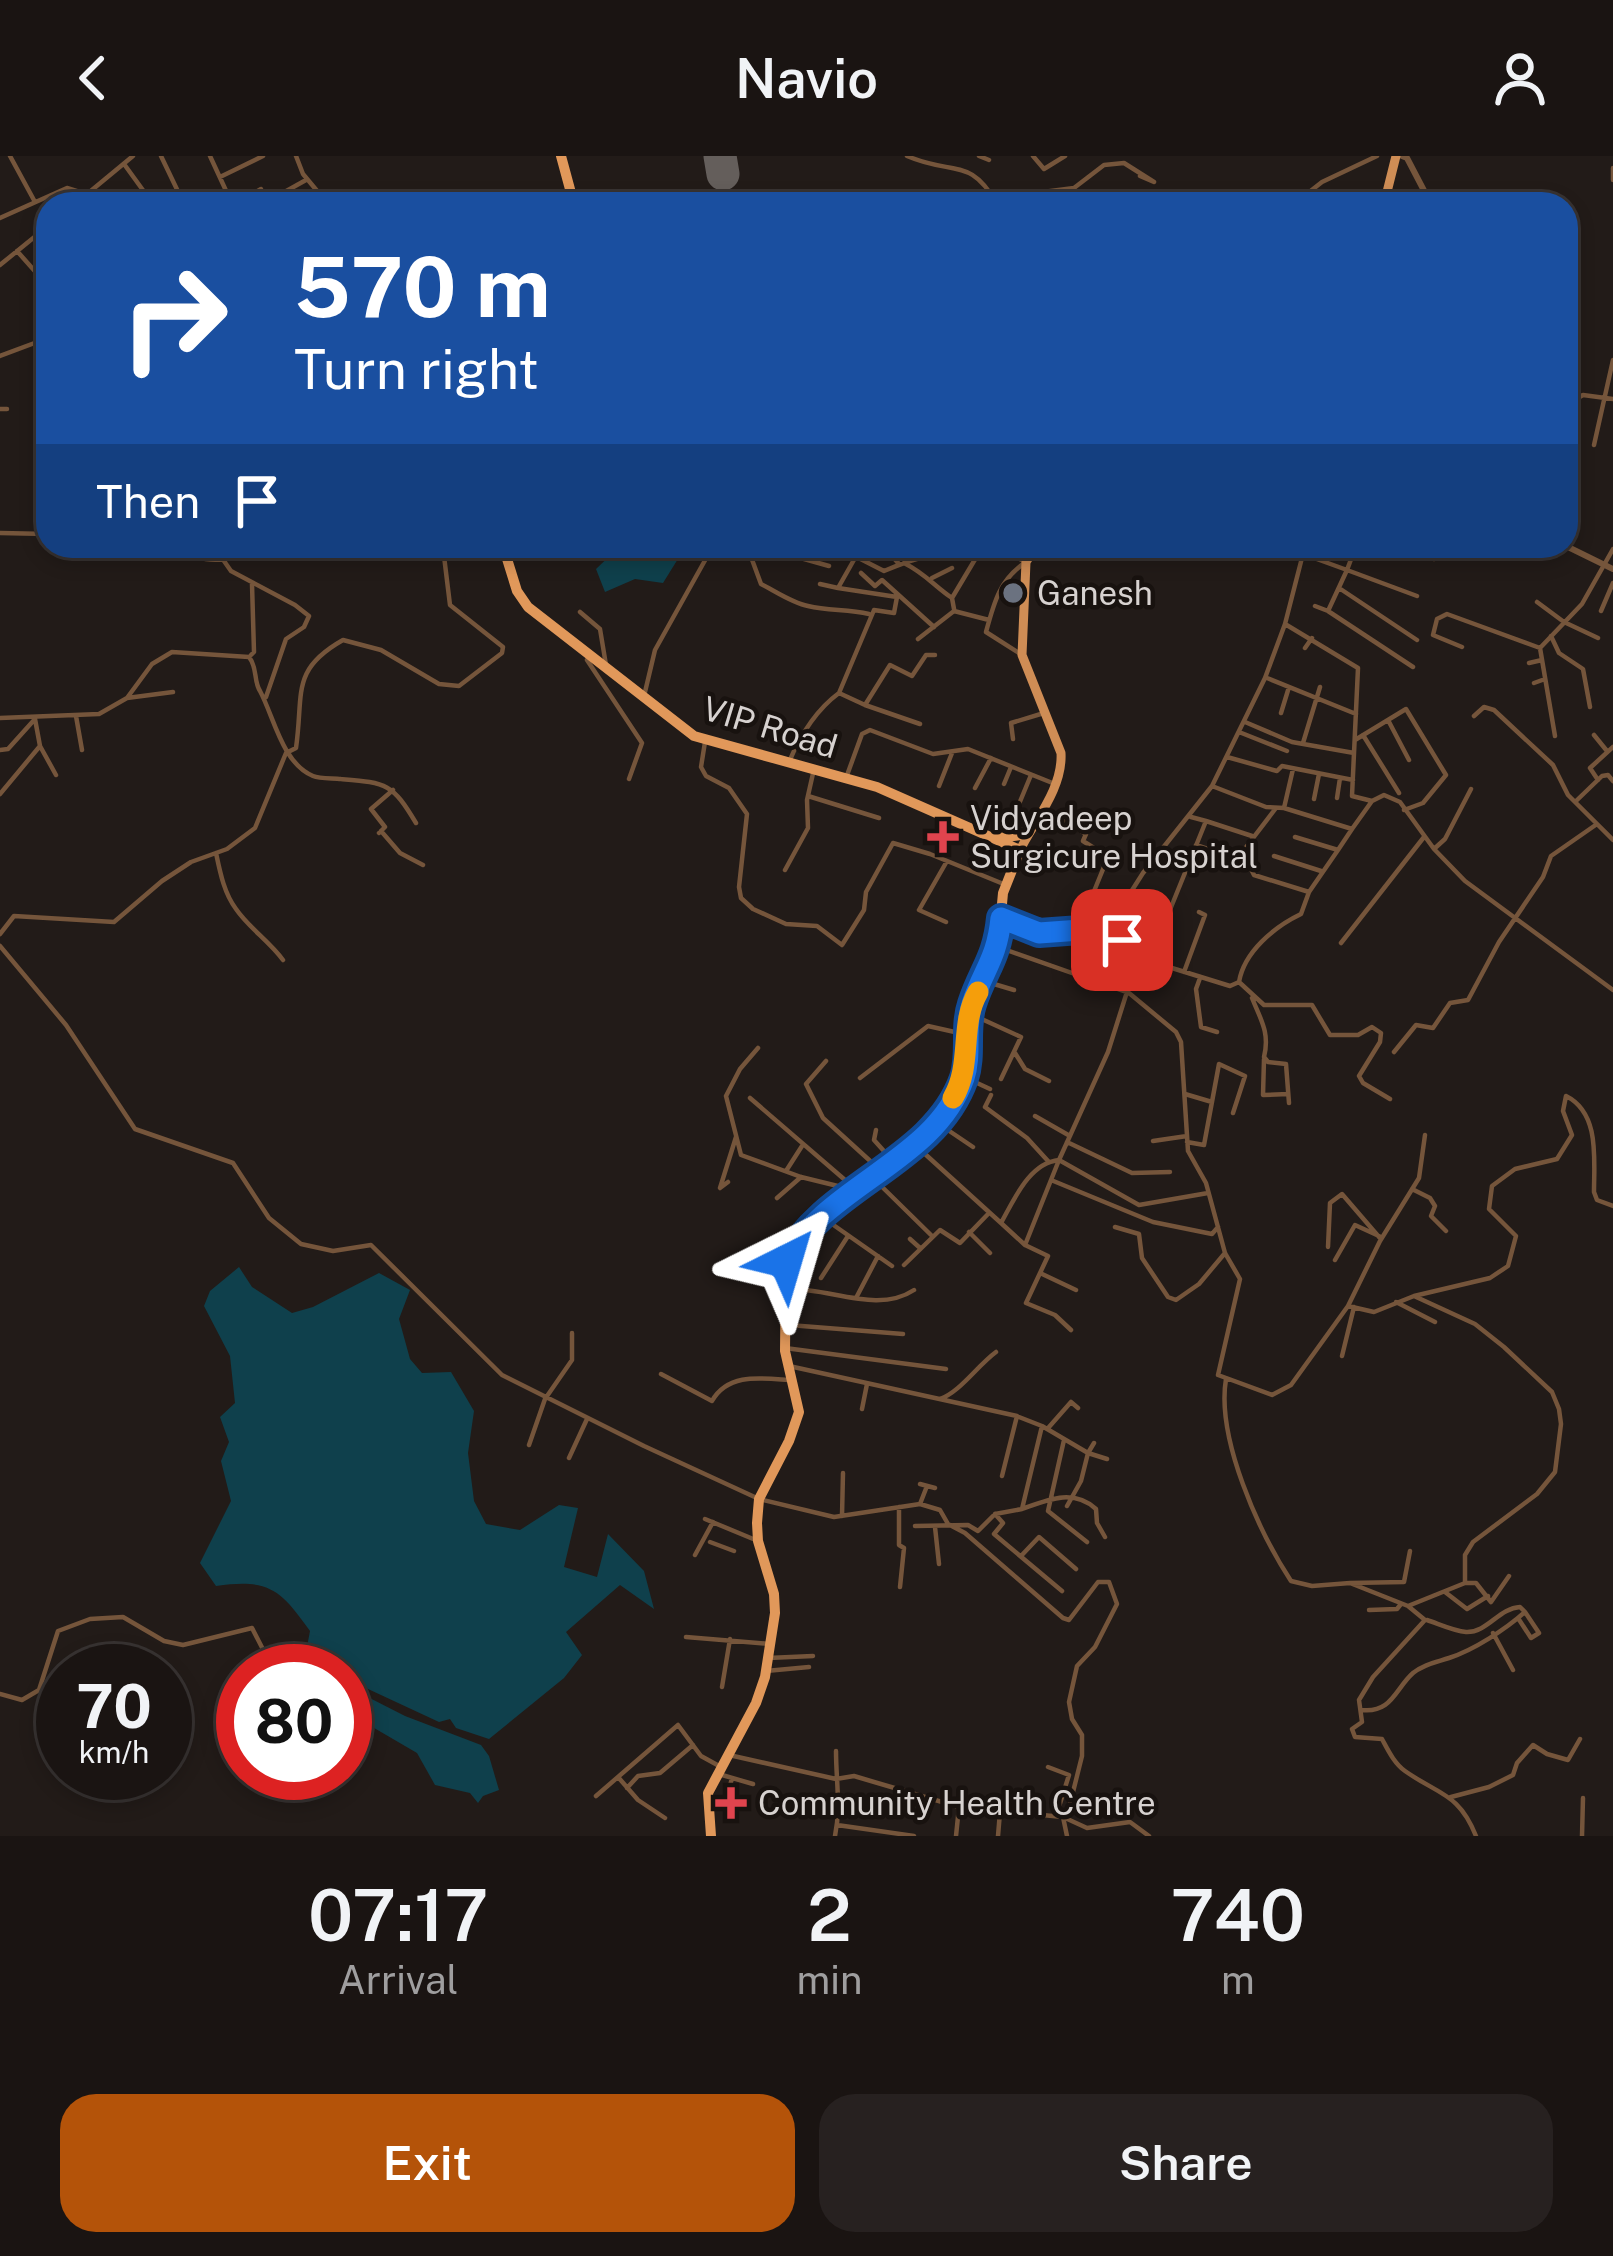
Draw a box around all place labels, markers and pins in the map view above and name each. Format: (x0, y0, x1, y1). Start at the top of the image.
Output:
place label: Ganesh (1037, 574, 1153, 612)
marker: Ganesh (1000, 580, 1026, 606)
place label: Vidyadeep Surgicure Hospital (970, 799, 1258, 875)
marker: Vidyadeep Surgicure Hospital (927, 821, 959, 853)
pin (1071, 889, 1173, 991)
place label: Community Health Centre (758, 1784, 1156, 1822)
marker: Community Health Centre (715, 1787, 747, 1819)

